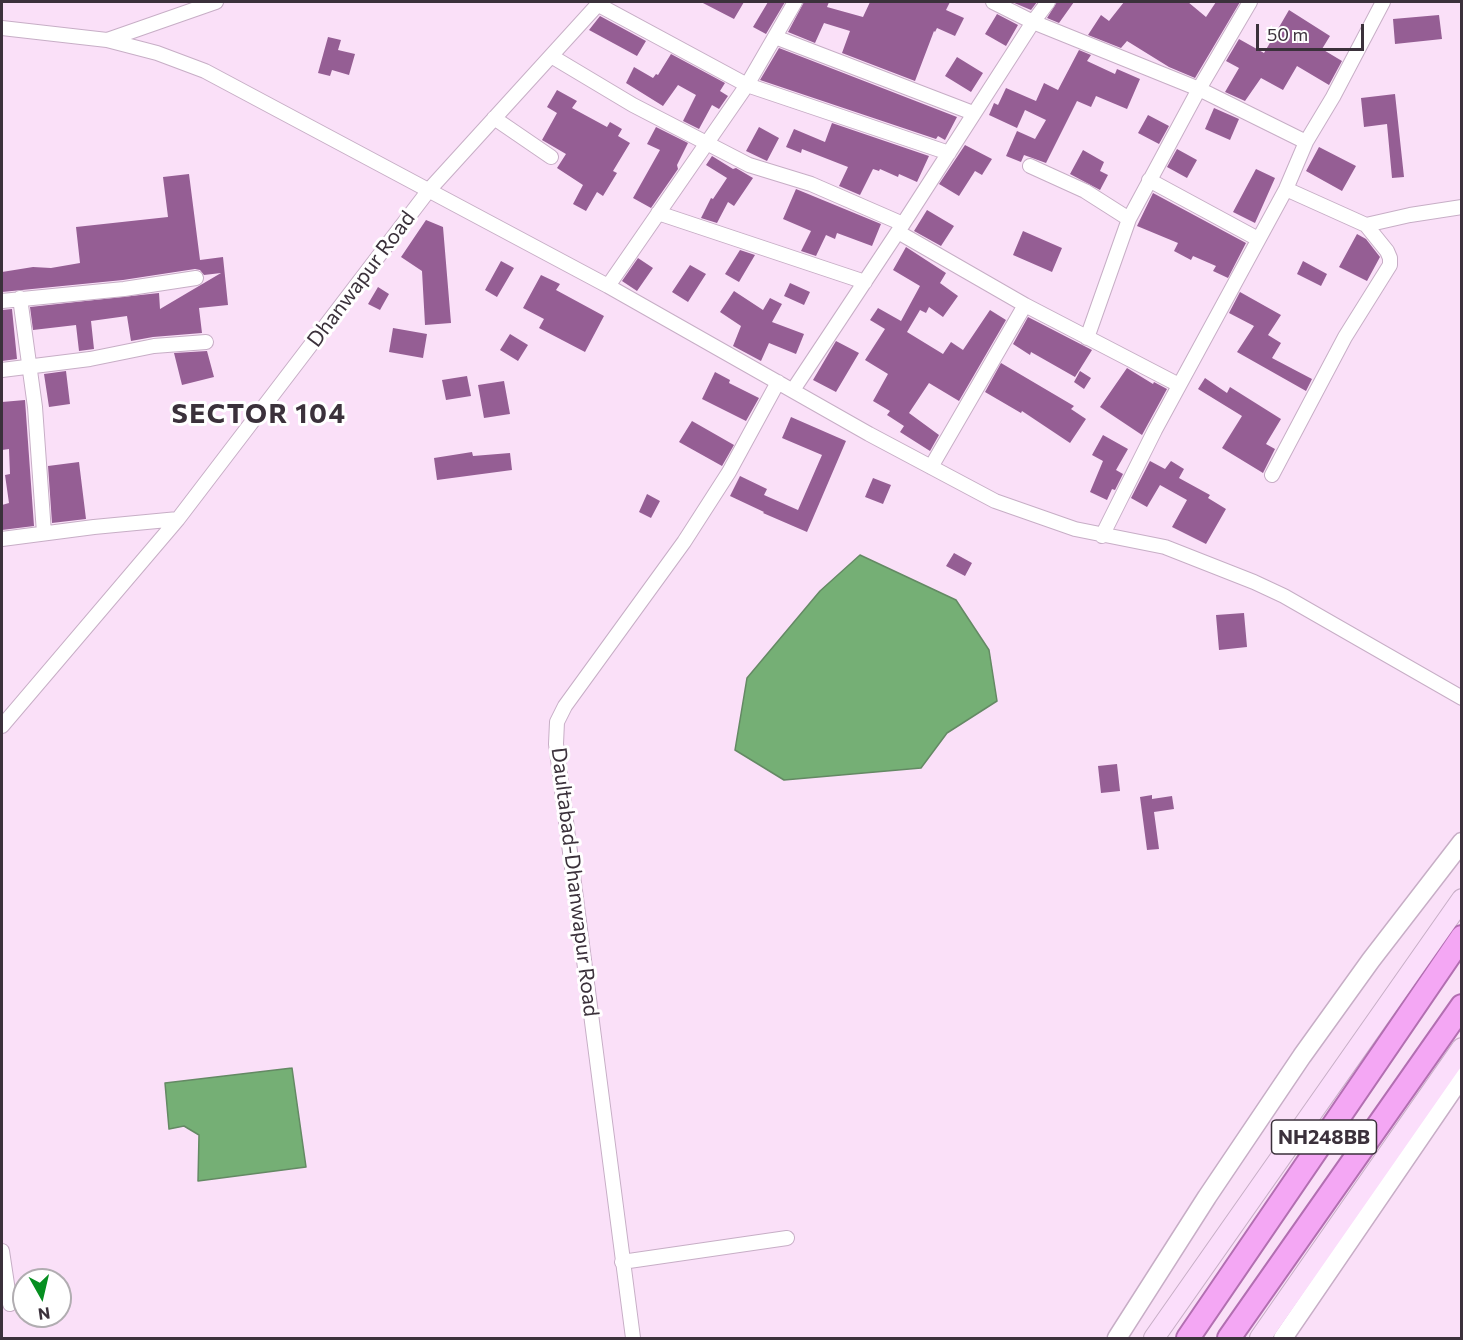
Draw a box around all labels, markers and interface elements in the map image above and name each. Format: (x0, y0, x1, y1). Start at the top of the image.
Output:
scale bar (1259, 12, 1367, 50)
text: 50 m (1267, 23, 1308, 45)
street label: Dhanwapur Road (302, 206, 420, 352)
district label: SECTOR 104 (171, 398, 347, 430)
street label: Daultabad-Dhanwapur Road (546, 746, 604, 1018)
road number: NH248BB (1272, 1120, 1376, 1154)
north arrow (12, 1268, 72, 1328)
text: N (37, 1304, 52, 1325)

